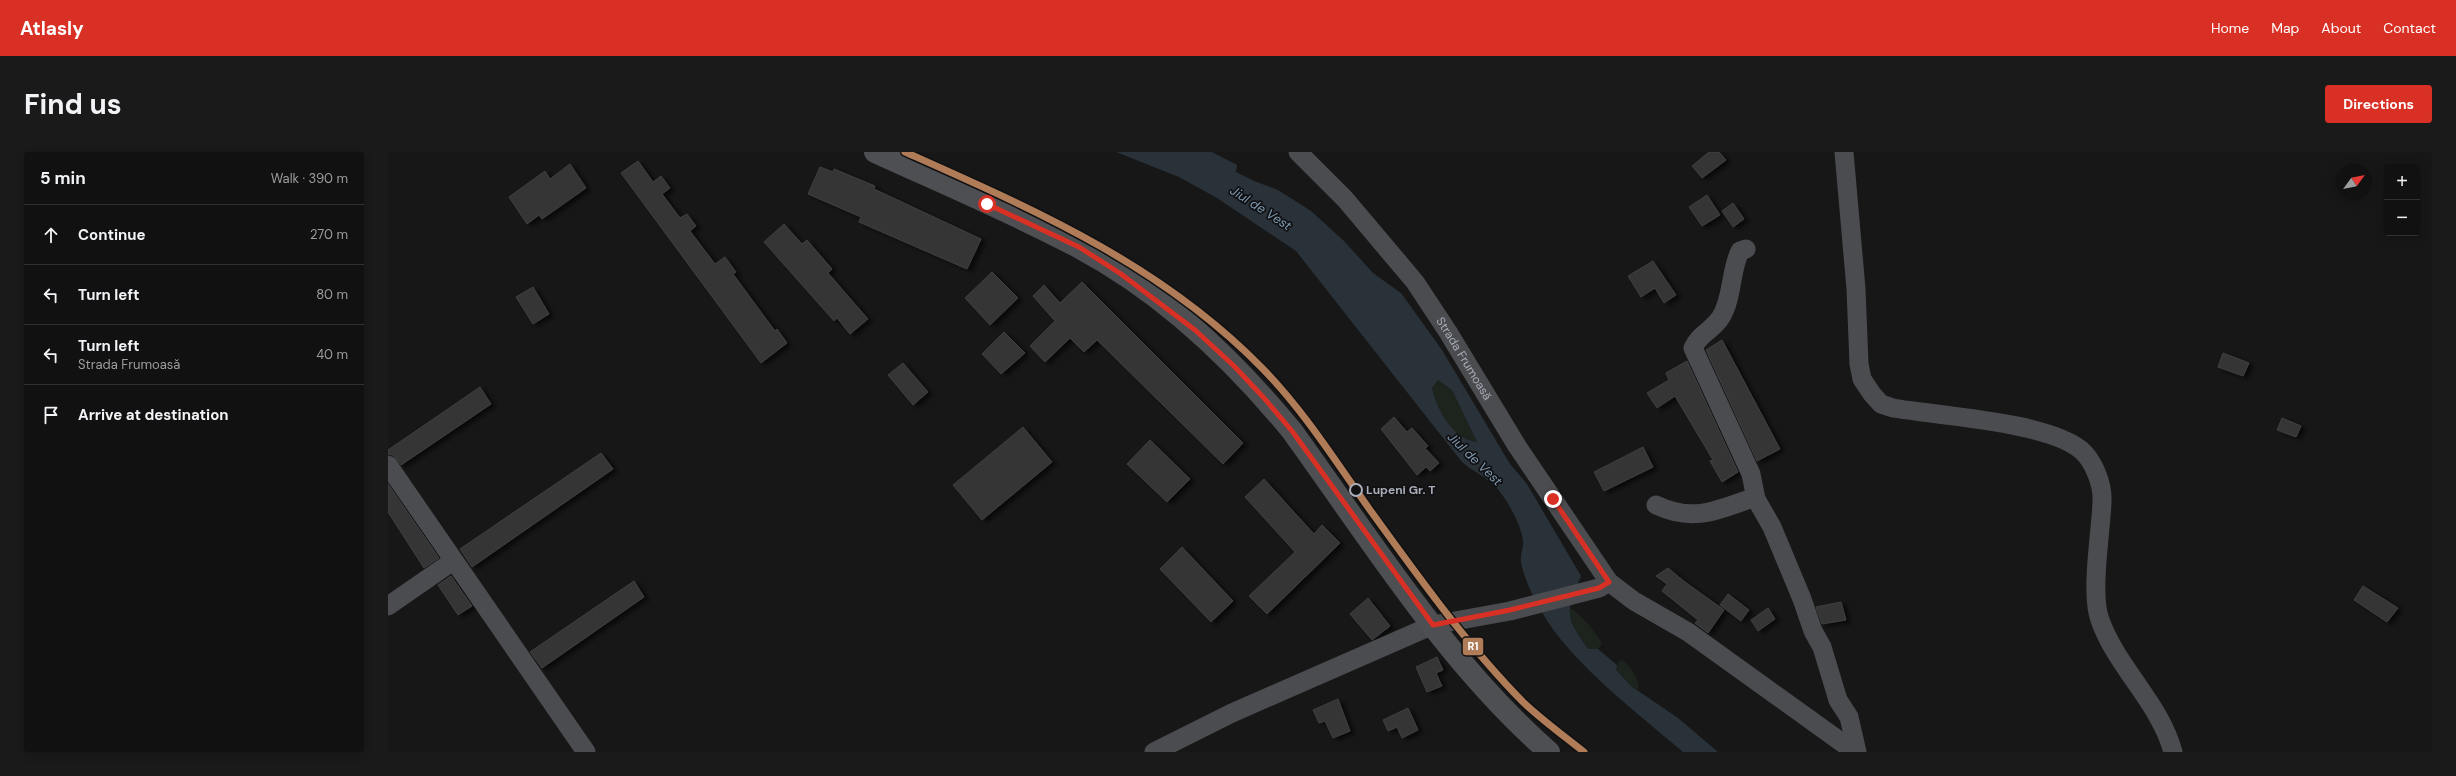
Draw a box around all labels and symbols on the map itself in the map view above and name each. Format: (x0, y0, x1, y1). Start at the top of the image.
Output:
north arrow (2336, 164, 2372, 200)
water label: Jiul de Vest (1227, 182, 1296, 235)
route start (978, 195, 996, 213)
street label: Strada Frumoasă (1432, 314, 1495, 403)
water label: Jiul de Vest (1444, 429, 1507, 490)
place label: Lupeni Gr. T (1366, 482, 1435, 498)
marker: Lupeni Gr. T (1349, 483, 1363, 497)
route end (1544, 490, 1562, 508)
line badge: R1 (1462, 637, 1484, 656)
text: R1 (1468, 639, 1478, 653)

